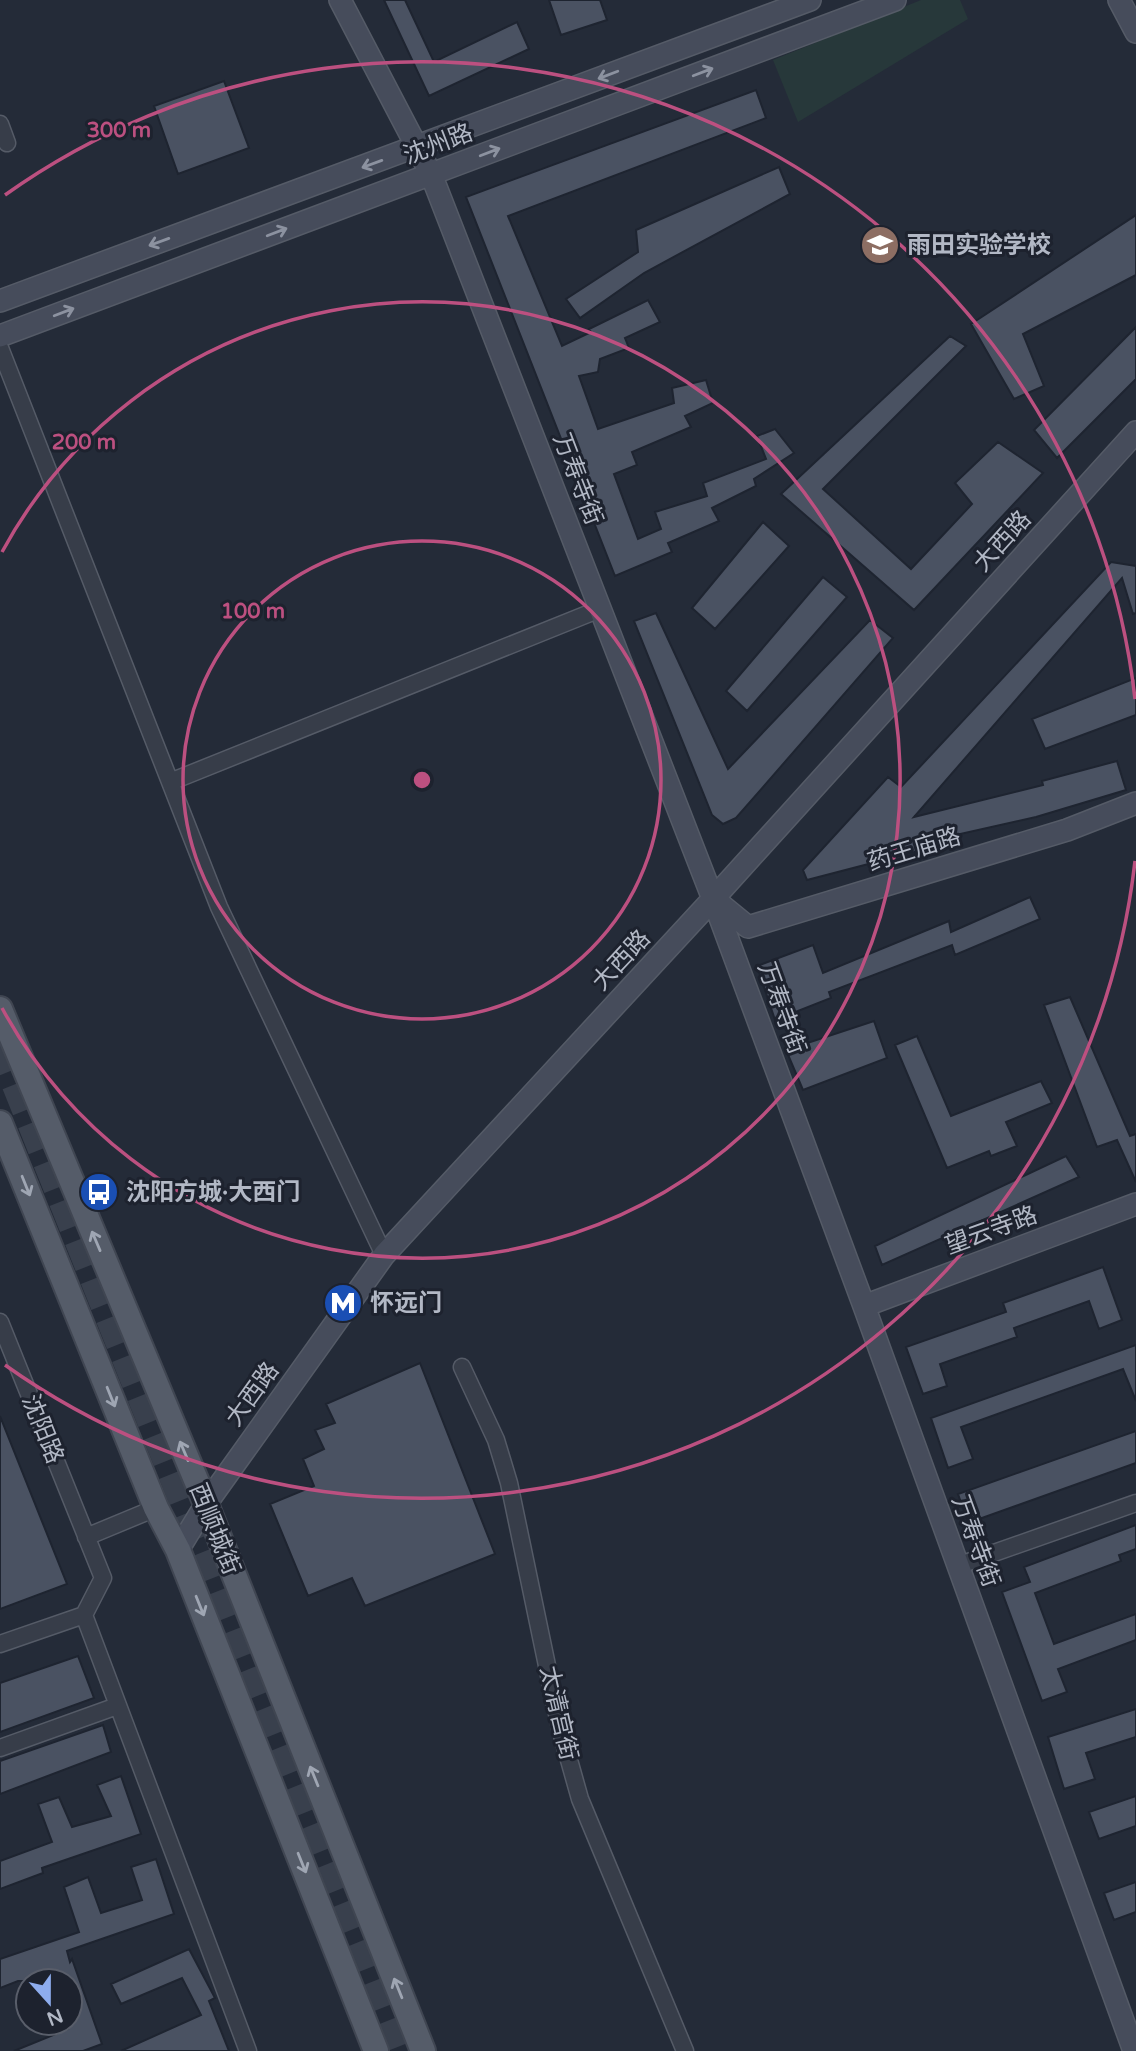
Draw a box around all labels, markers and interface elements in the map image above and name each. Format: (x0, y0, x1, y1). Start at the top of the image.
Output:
one-way arrow (691, 65, 713, 78)
one-way arrow (598, 70, 620, 83)
text: 300 m (87, 118, 151, 143)
street label: 沈州路 (399, 118, 477, 171)
one-way arrow (478, 145, 500, 157)
one-way arrow (361, 158, 383, 171)
school or university icon: 雨田实验学校 (859, 224, 901, 266)
one-way arrow (265, 225, 287, 238)
place label: 雨田实验学校 (907, 231, 1051, 260)
one-way arrow (148, 237, 170, 250)
one-way arrow (52, 305, 74, 318)
street label: 万寿寺街 (547, 429, 608, 529)
text: 200 m (52, 430, 116, 455)
street label: 大西路 (968, 505, 1037, 578)
text: 100 m (221, 599, 285, 624)
centre of rings (410, 768, 434, 792)
street label: 药王庙路 (864, 822, 964, 877)
street label: 大西路 (586, 924, 657, 997)
street label: 万寿寺街 (751, 958, 812, 1058)
bus stop icon: 沈阳方城·大西门 (78, 1171, 120, 1213)
one-way arrow (20, 1175, 33, 1196)
place label: 沈阳方城·大西门 (126, 1178, 300, 1207)
street label: 望云寺路 (941, 1200, 1041, 1261)
one-way arrow (89, 1231, 102, 1253)
metro station icon: 怀远门 (322, 1282, 364, 1324)
place label: 怀远门 (370, 1289, 442, 1318)
street label: 大西路 (220, 1357, 285, 1432)
one-way arrow (105, 1386, 118, 1407)
street label: 沈阳路 (16, 1390, 69, 1468)
one-way arrow (176, 1441, 189, 1463)
street label: 西顺城街 (183, 1479, 246, 1579)
street label: 万寿寺街 (945, 1491, 1006, 1591)
one-way arrow (194, 1595, 207, 1617)
street label: 太清宫街 (534, 1663, 583, 1763)
one-way arrow (306, 1766, 319, 1788)
one-way arrow (296, 1852, 309, 1874)
north arrow (14, 1967, 84, 2037)
one-way arrow (390, 1977, 403, 1999)
text: N (44, 2004, 66, 2030)

